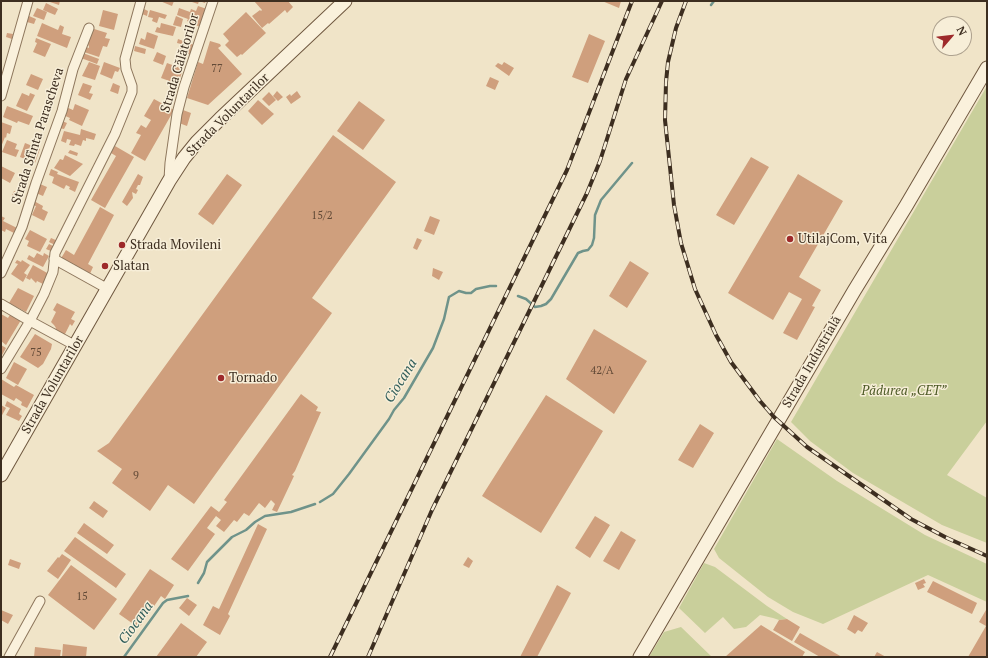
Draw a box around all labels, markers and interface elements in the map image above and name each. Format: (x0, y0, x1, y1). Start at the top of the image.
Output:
street label: Strada Călătorilor (158, 12, 202, 114)
north arrow (932, 16, 972, 56)
text: N (954, 24, 970, 38)
house number: 77 (211, 62, 223, 76)
street label: Strada Sfînta Parascheva (9, 66, 67, 206)
street label: Strada Voluntarilor (183, 70, 273, 160)
house number: 15/2 (311, 209, 333, 223)
place label: UtilajCom, Vita (798, 231, 887, 247)
marker: UtilajCom, Vita (785, 234, 795, 244)
place label: Strada Movileni (130, 237, 221, 253)
marker: Strada Movileni (117, 240, 127, 250)
place label: Slatan (113, 258, 150, 274)
marker: Slatan (100, 261, 110, 271)
street label: Strada Industrială (779, 313, 845, 411)
street label: Strada Voluntarilor (19, 333, 87, 437)
house number: 75 (30, 346, 42, 360)
water label: Ciocana (381, 356, 421, 406)
house number: 42/A (590, 364, 614, 378)
place label: Tornado (229, 370, 277, 386)
marker: Tornado (216, 373, 226, 383)
park label: Pădurea „CET” (862, 383, 946, 399)
house number: 9 (133, 469, 139, 483)
house number: 15 (76, 590, 88, 604)
water label: Ciocana (115, 598, 157, 648)

